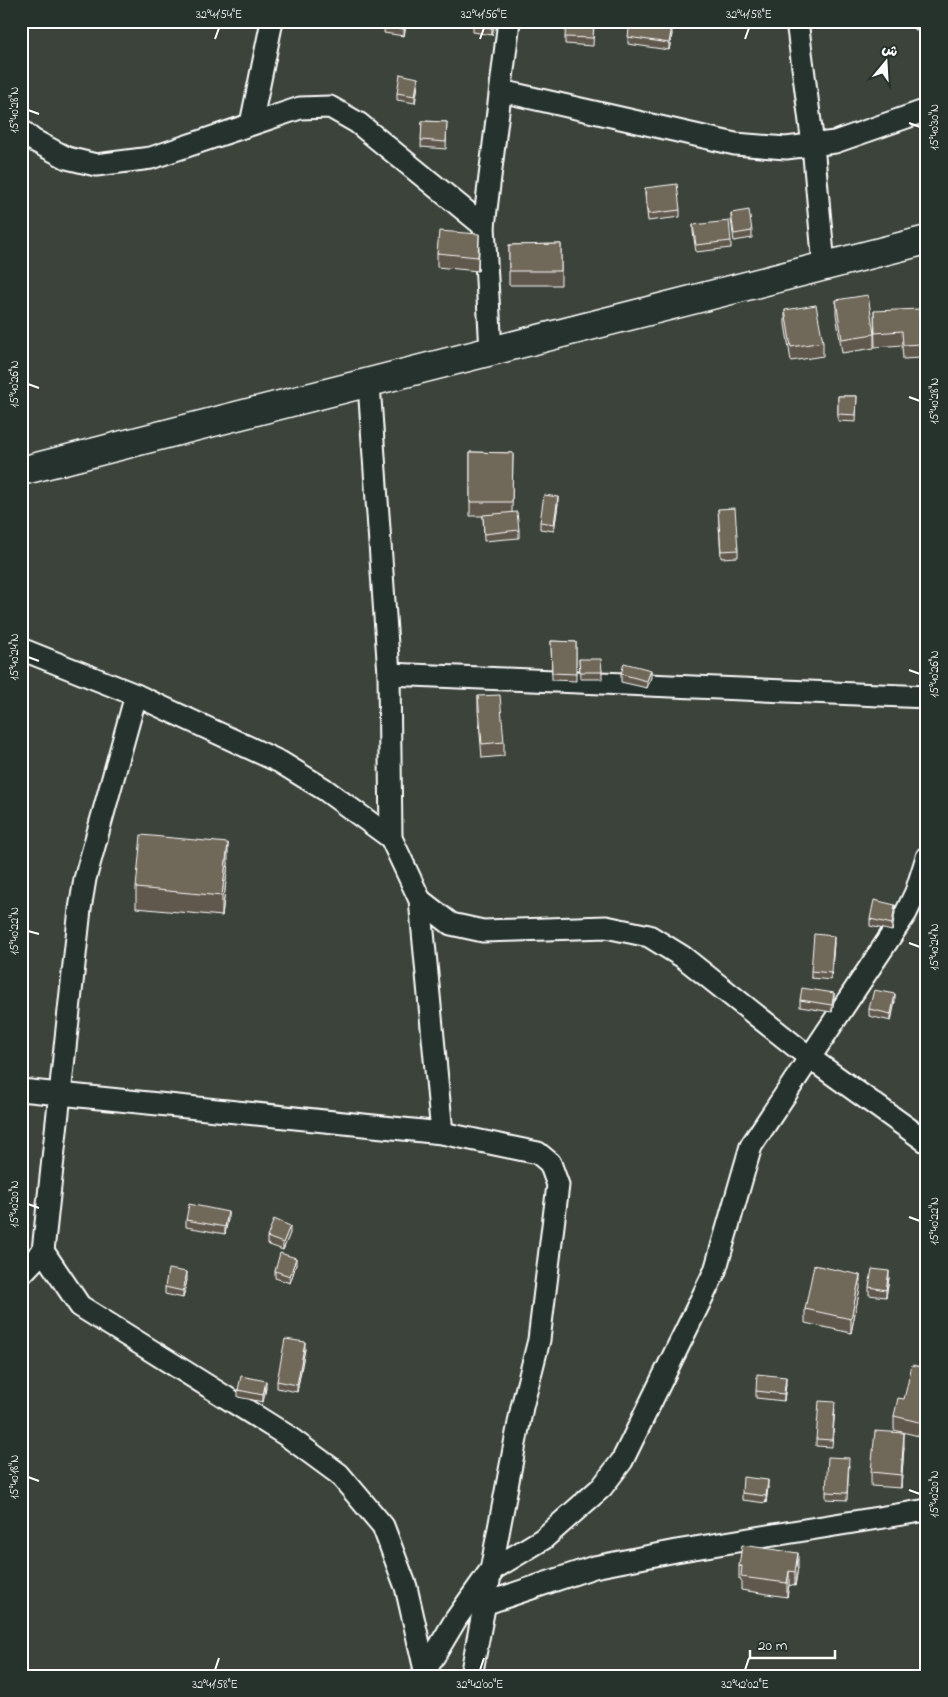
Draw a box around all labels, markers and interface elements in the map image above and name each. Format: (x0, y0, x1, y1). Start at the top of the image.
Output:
text: 32°41'54"E (196, 6, 242, 24)
text: 32°41'56"E (461, 6, 507, 24)
text: 32°41'58"E (726, 6, 772, 24)
north arrow (860, 38, 910, 88)
text: ش (879, 39, 900, 63)
text: 15°40'28"N (6, 87, 24, 133)
text: 15°40'30"N (926, 104, 944, 150)
text: 15°40'26"N (6, 360, 24, 408)
text: 15°40'28"N (926, 378, 944, 424)
text: 15°40'24"N (6, 633, 24, 681)
text: 15°40'26"N (926, 650, 944, 698)
text: 15°40'22"N (6, 907, 24, 955)
text: 15°40'24"N (926, 923, 944, 971)
text: 15°40'20"N (6, 1180, 24, 1228)
text: 15°40'22"N (926, 1197, 944, 1245)
text: 15°40'18"N (6, 1455, 24, 1499)
text: 15°40'20"N (926, 1470, 944, 1518)
scale bar (750, 1627, 836, 1659)
text: 20 m (758, 1635, 788, 1657)
text: 32°41'58"E (192, 1676, 238, 1694)
text: 32°42'00"E (457, 1676, 503, 1694)
text: 32°42'02"E (721, 1676, 769, 1694)

